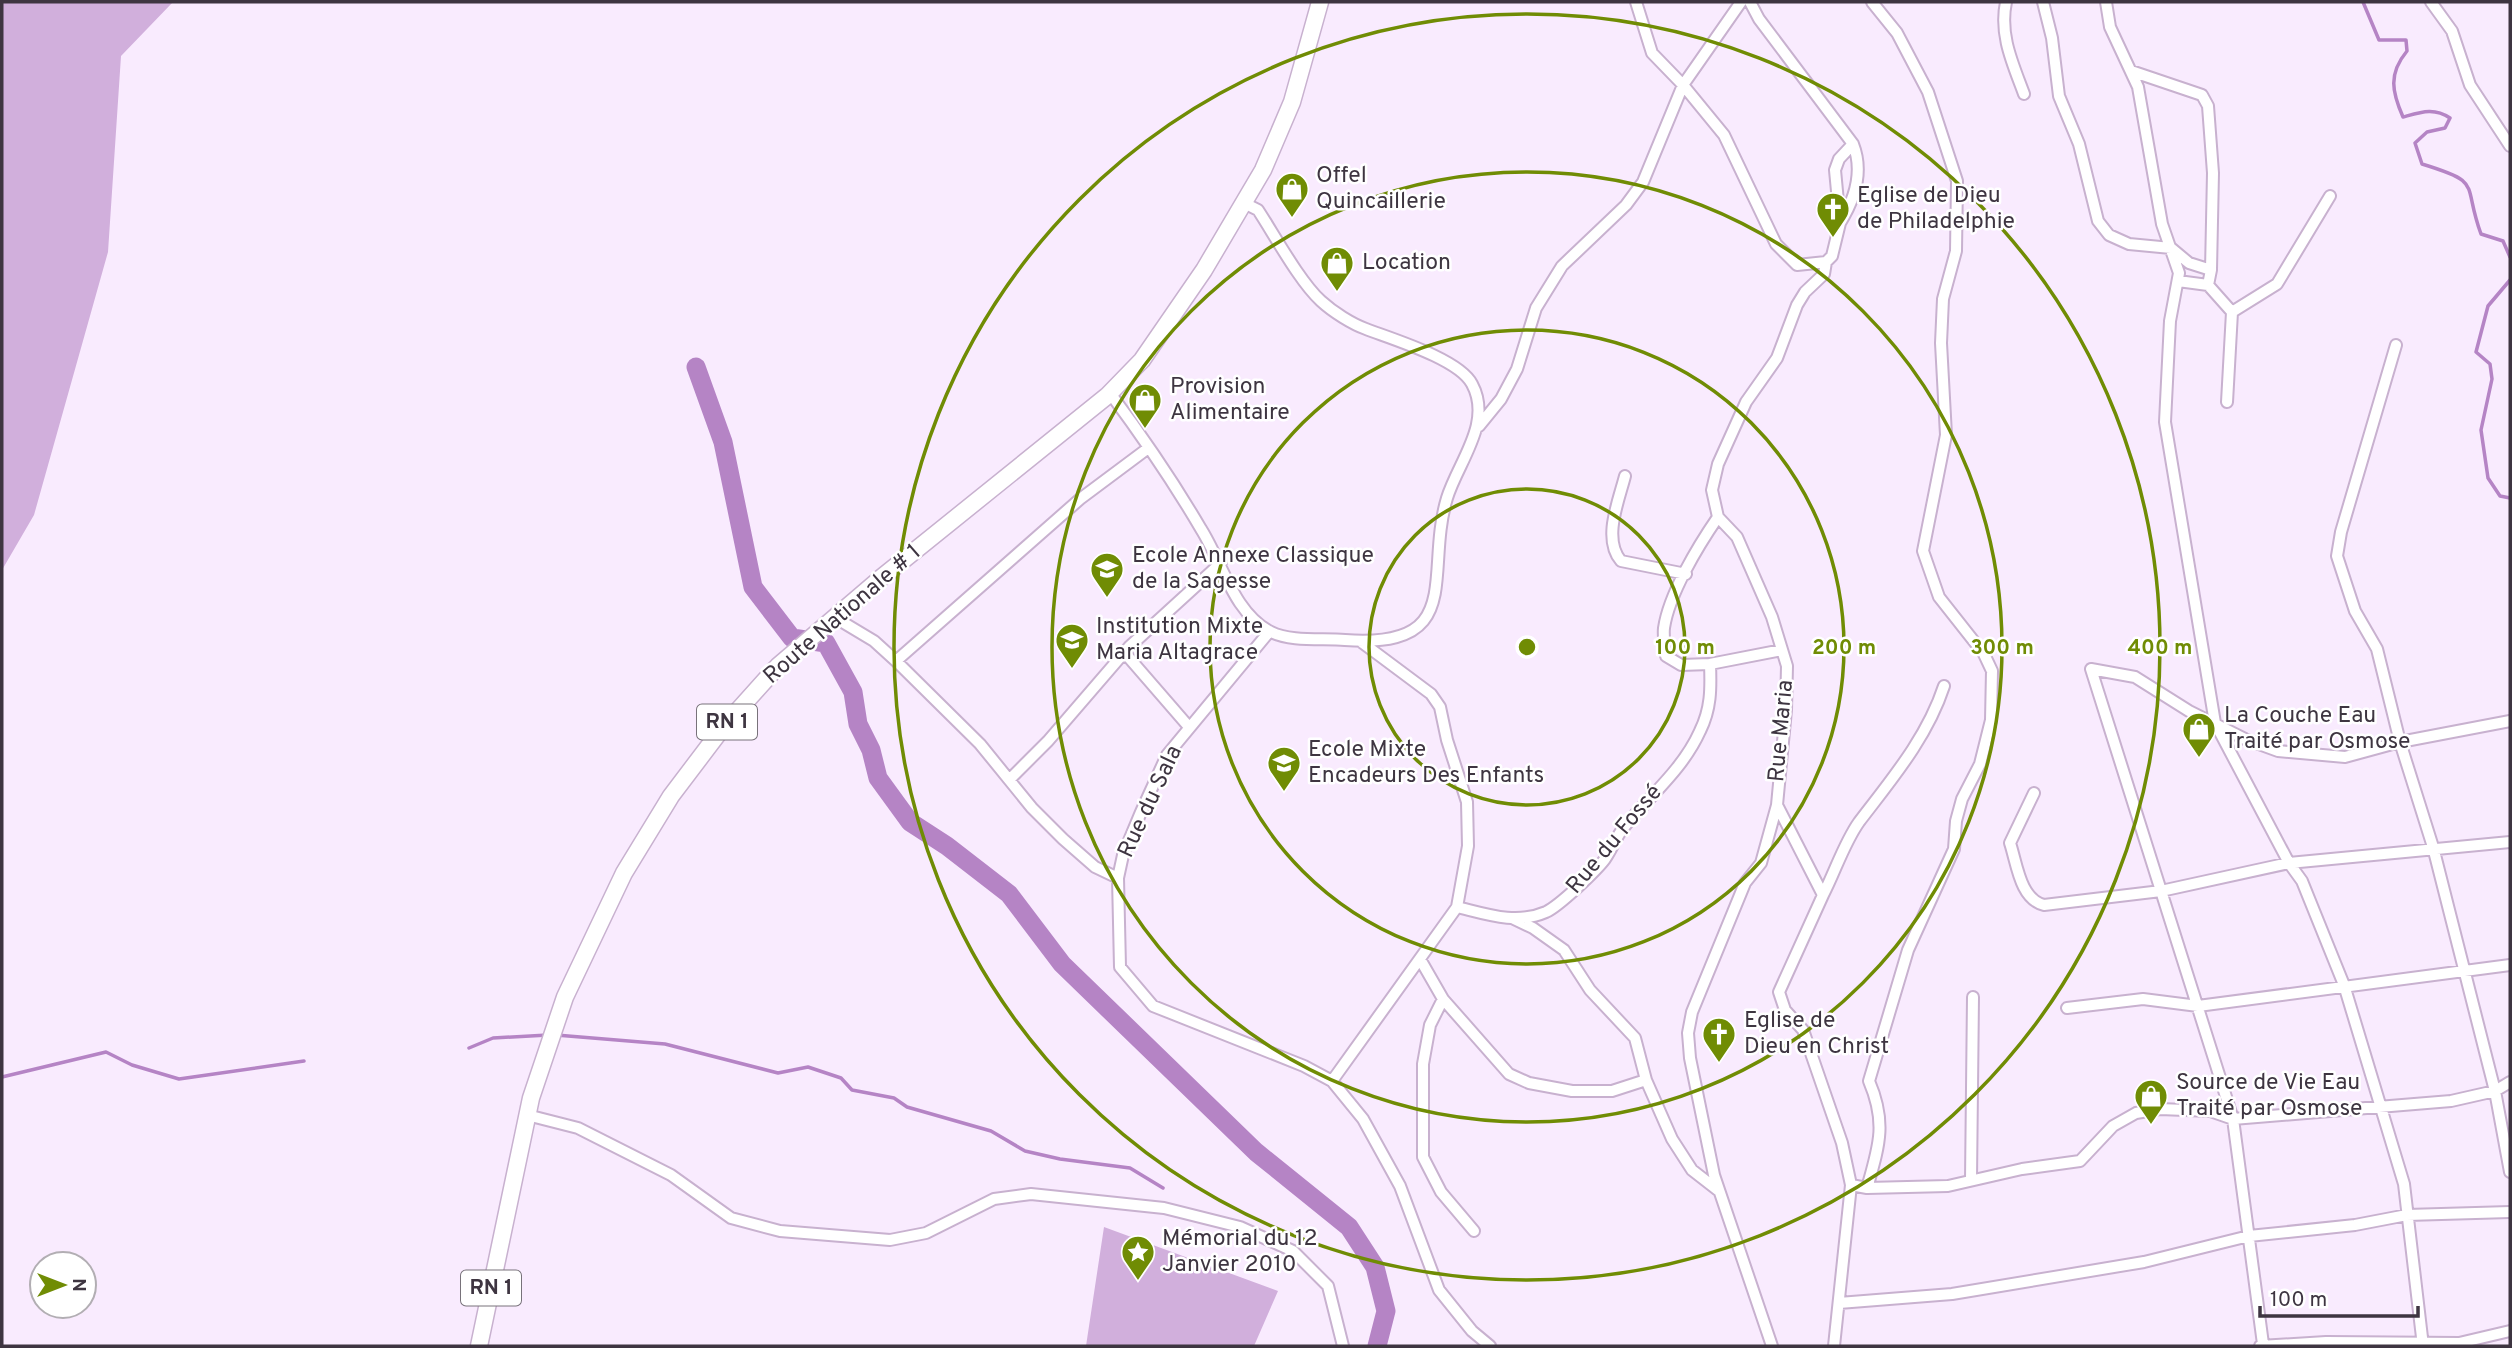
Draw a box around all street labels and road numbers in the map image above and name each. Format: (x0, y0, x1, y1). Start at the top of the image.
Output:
street label: Route Nationale # 1 (758, 539, 928, 691)
street label: Rue Maria (1763, 679, 1801, 783)
road number: RN 1 (697, 704, 757, 740)
street label: Rue du Sala (1112, 741, 1190, 863)
street label: Rue du Fossé (1561, 779, 1669, 901)
road number: RN 1 (461, 1270, 521, 1306)

